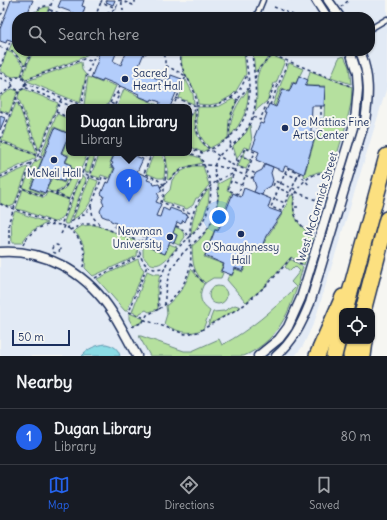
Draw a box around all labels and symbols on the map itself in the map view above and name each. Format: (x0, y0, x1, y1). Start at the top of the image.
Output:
place label: Sacred Heart Hall (133, 66, 183, 93)
marker: Sacred Heart Hall (120, 74, 130, 84)
place label: De Mattias Fine Arts Center (293, 115, 369, 142)
marker: De Mattias Fine Arts Center (280, 123, 290, 133)
street label: West McCormick Street (294, 150, 340, 264)
marker: McNeil Hall (49, 155, 59, 165)
place label: McNeil Hall (27, 166, 81, 180)
pin: 1 (116, 169, 142, 202)
your location (209, 207, 229, 227)
place label: Newman University (113, 224, 162, 251)
marker: O'Shaughnessy Hall (236, 229, 246, 239)
marker: Newman University (165, 232, 175, 242)
place label: O'Shaughnessy Hall (203, 240, 279, 267)
scale bar (12, 328, 70, 347)

